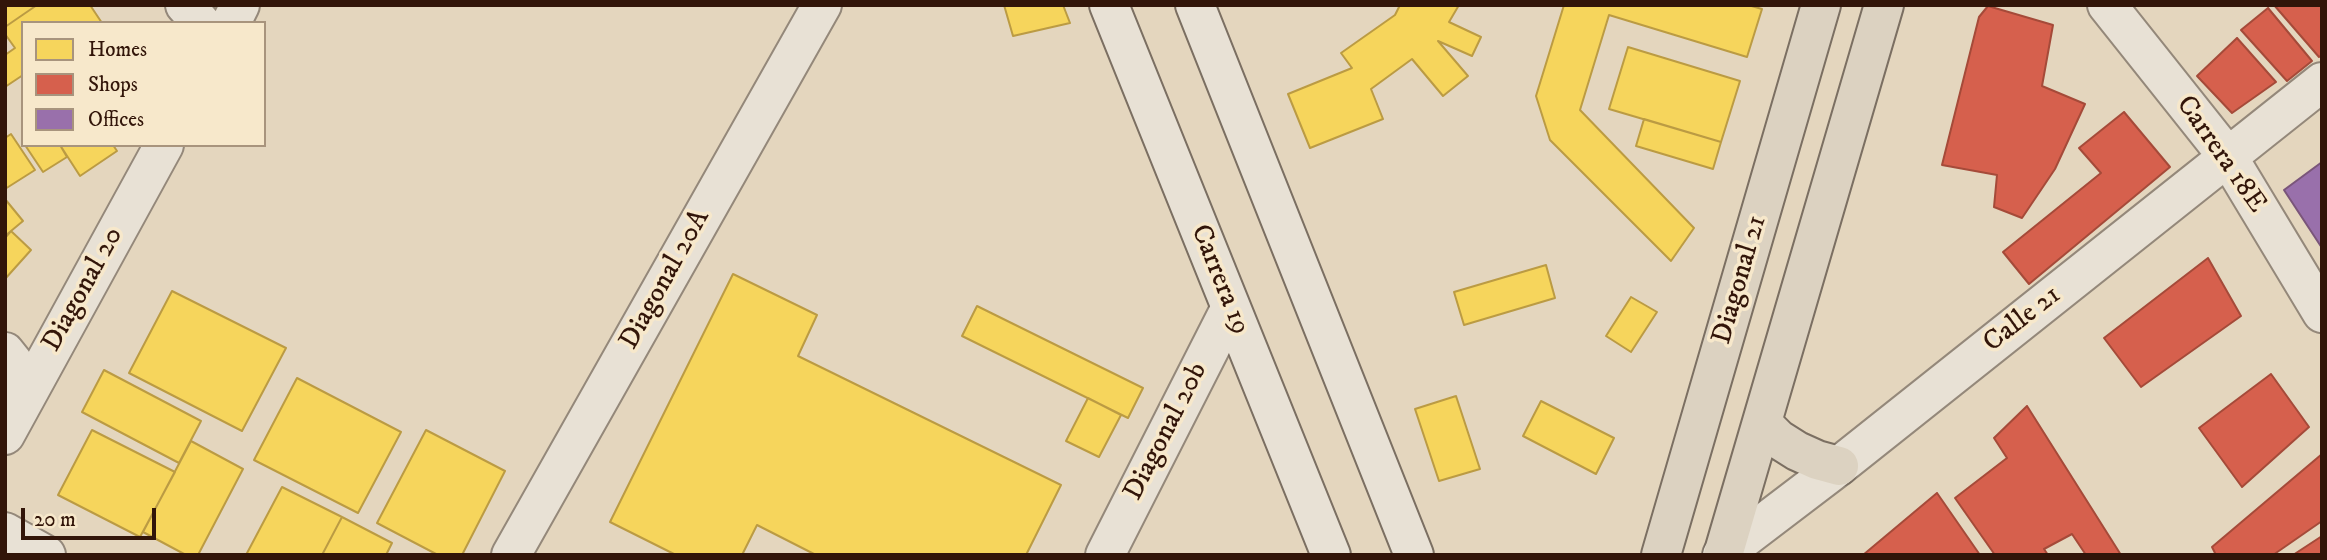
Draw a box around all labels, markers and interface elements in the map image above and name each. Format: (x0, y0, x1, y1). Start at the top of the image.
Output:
legend (21, 21, 266, 147)
text: Homes (88, 37, 147, 63)
text: Shops (88, 72, 138, 98)
street label: Carrera 18E (2167, 90, 2273, 220)
text: Offices (88, 107, 144, 133)
street label: Diagonal 20A (614, 204, 718, 356)
street label: Diagonal 21 (1707, 212, 1775, 348)
street label: Carrera 19 (1182, 220, 1256, 340)
street label: Diagonal 20 (36, 222, 132, 358)
street label: Calle 21 (1978, 279, 2068, 361)
street label: Diagonal 20b (1118, 358, 1216, 506)
scale bar (24, 494, 159, 538)
text: 20 m (34, 507, 76, 533)

